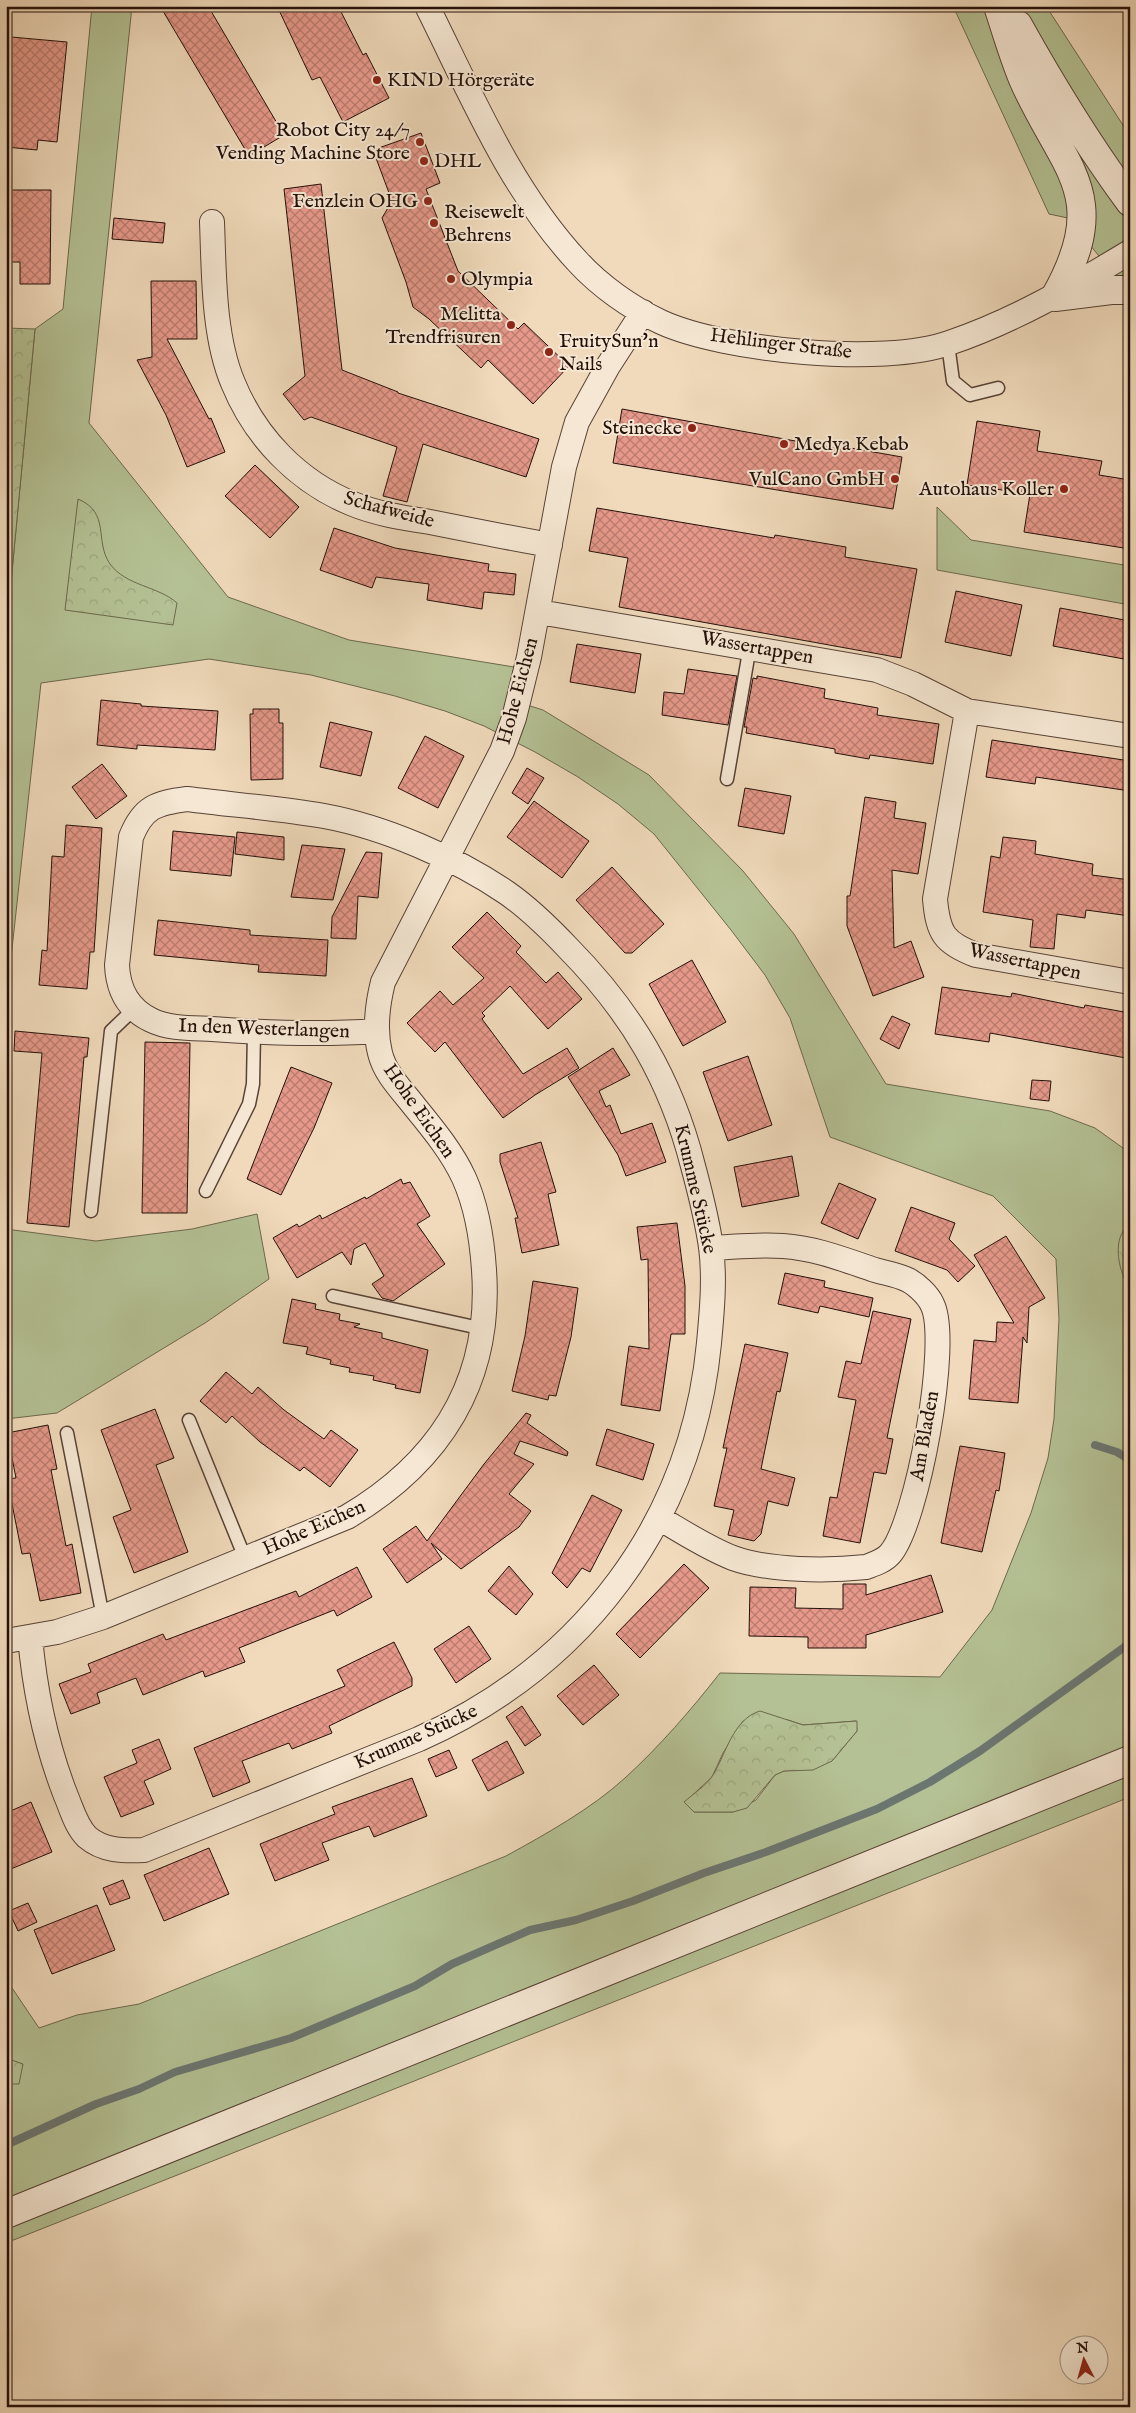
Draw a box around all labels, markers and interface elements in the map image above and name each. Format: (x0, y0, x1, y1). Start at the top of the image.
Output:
place label: KIND Hörgeräte (387, 68, 535, 93)
marker: KIND Hörgeräte (371, 74, 383, 86)
place label: Robot City 24/7 Vending Machine Store (215, 118, 410, 166)
marker: Robot City 24/7 Vending Machine Store (414, 136, 426, 148)
place label: DHL (434, 149, 482, 174)
marker: DHL (418, 155, 430, 167)
place label: Fenzlein OHG (292, 189, 418, 214)
marker: Fenzlein OHG (422, 195, 434, 207)
place label: Reisewelt Behrens (444, 200, 525, 248)
marker: Reisewelt Behrens (428, 217, 440, 229)
place label: Olympia (461, 267, 533, 292)
marker: Olympia (445, 273, 457, 285)
place label: Melitta Trendfrisuren (386, 302, 501, 350)
marker: Melitta Trendfrisuren (505, 319, 517, 331)
street label: Hehlinger Straße (709, 323, 853, 365)
place label: FruitySun'n Nails (559, 329, 659, 377)
marker: FruitySun'n Nails (543, 346, 555, 358)
place label: Steinecke (602, 416, 682, 441)
marker: Steinecke (686, 422, 698, 434)
place label: Medya Kebab (794, 432, 909, 457)
marker: Medya Kebab (778, 438, 790, 450)
place label: VulCano GmbH (748, 467, 885, 492)
marker: VulCano GmbH (889, 473, 901, 485)
place label: Autohaus Koller (918, 477, 1055, 502)
marker: Autohaus Koller (1058, 483, 1070, 495)
street label: Schafweide (341, 486, 437, 534)
street label: Wassertappen (699, 626, 816, 670)
street label: Hohe Eichen (492, 634, 544, 747)
street label: Wassertappen (967, 938, 1084, 986)
street label: In den Westerlangen (178, 1014, 351, 1044)
street label: Hohe Eichen (377, 1059, 461, 1163)
street label: Krumme Stücke (668, 1122, 722, 1256)
street label: Am Bladen (905, 1389, 945, 1484)
street label: Hohe Eichen (259, 1494, 370, 1562)
street label: Krumme Stücke (350, 1699, 482, 1775)
north arrow (1058, 2336, 1108, 2386)
text: N (1075, 2338, 1090, 2358)

